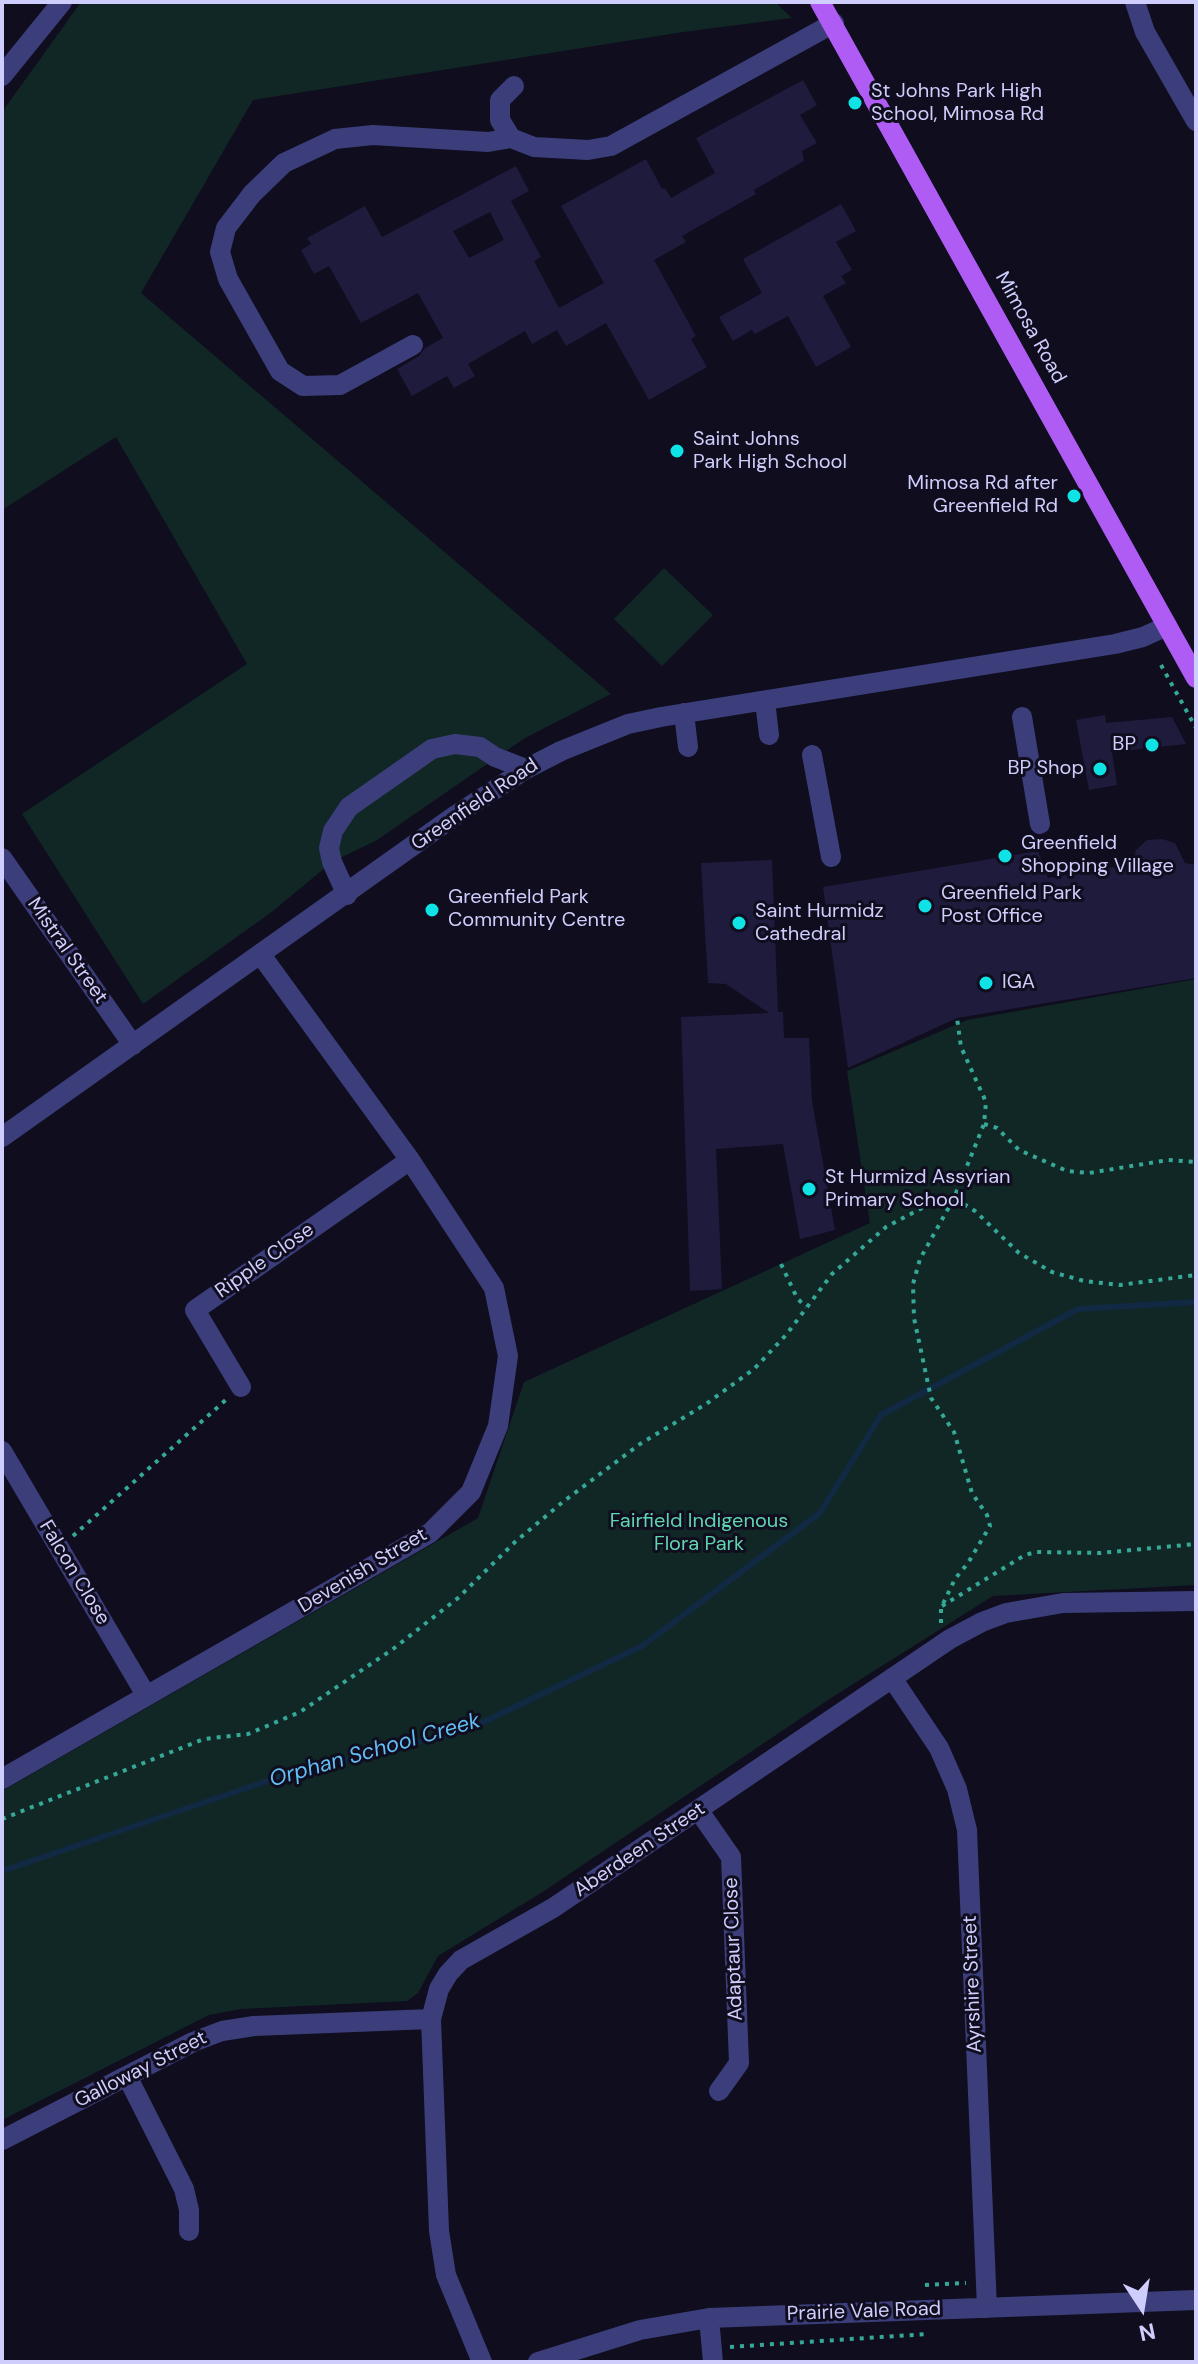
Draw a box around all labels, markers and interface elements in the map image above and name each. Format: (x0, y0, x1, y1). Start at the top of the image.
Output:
place label: St Johns Park High School, Mimosa Rd (871, 80, 1044, 127)
marker: St Johns Park High School, Mimosa Rd (846, 94, 864, 112)
street label: Mimosa Road (989, 268, 1071, 388)
place label: Saint Johns Park High School (693, 428, 847, 475)
marker: Saint Johns Park High School (668, 442, 686, 460)
place label: Mimosa Rd after Greenfield Rd (907, 472, 1058, 519)
marker: Mimosa Rd after Greenfield Rd (1065, 487, 1083, 505)
place label: BP (1112, 733, 1136, 757)
marker: BP (1143, 736, 1161, 754)
street label: Greenfield Road (407, 754, 543, 856)
place label: BP Shop (1008, 757, 1084, 781)
marker: BP Shop (1091, 760, 1109, 778)
place label: Greenfield Shopping Village (1021, 832, 1174, 879)
marker: Greenfield Shopping Village (996, 847, 1014, 865)
place label: Greenfield Park Post Office (941, 882, 1082, 929)
place label: Greenfield Park Community Centre (448, 886, 625, 933)
street label: Mistral Street (22, 893, 112, 1009)
marker: Greenfield Park Post Office (916, 897, 934, 915)
place label: Saint Hurmidz Cathedral (755, 900, 884, 947)
marker: Greenfield Park Community Centre (423, 901, 441, 919)
marker: Saint Hurmidz Cathedral (730, 914, 748, 932)
place label: IGA (1002, 971, 1035, 995)
marker: IGA (977, 974, 995, 992)
place label: St Hurmizd Assyrian Primary School (825, 1166, 1010, 1213)
marker: St Hurmizd Assyrian Primary School (800, 1180, 818, 1198)
street label: Ripple Close (211, 1218, 319, 1304)
park label: Fairfield Indigenous Flora Park (610, 1510, 788, 1557)
street label: Falcon Close (33, 1516, 115, 1630)
street label: Devenish Street (294, 1523, 432, 1619)
water label: Orphan School Creek (267, 1708, 483, 1794)
street label: Aberdeen Street (570, 1797, 710, 1903)
street label: Adaptaur Close (720, 1877, 748, 2021)
street label: Ayrshire Street (959, 1915, 987, 2053)
street label: Galloway Street (71, 2026, 211, 2114)
north arrow (1102, 2268, 1182, 2348)
street label: Prairie Vale Road (786, 2297, 942, 2327)
text: N (1136, 2316, 1158, 2348)

